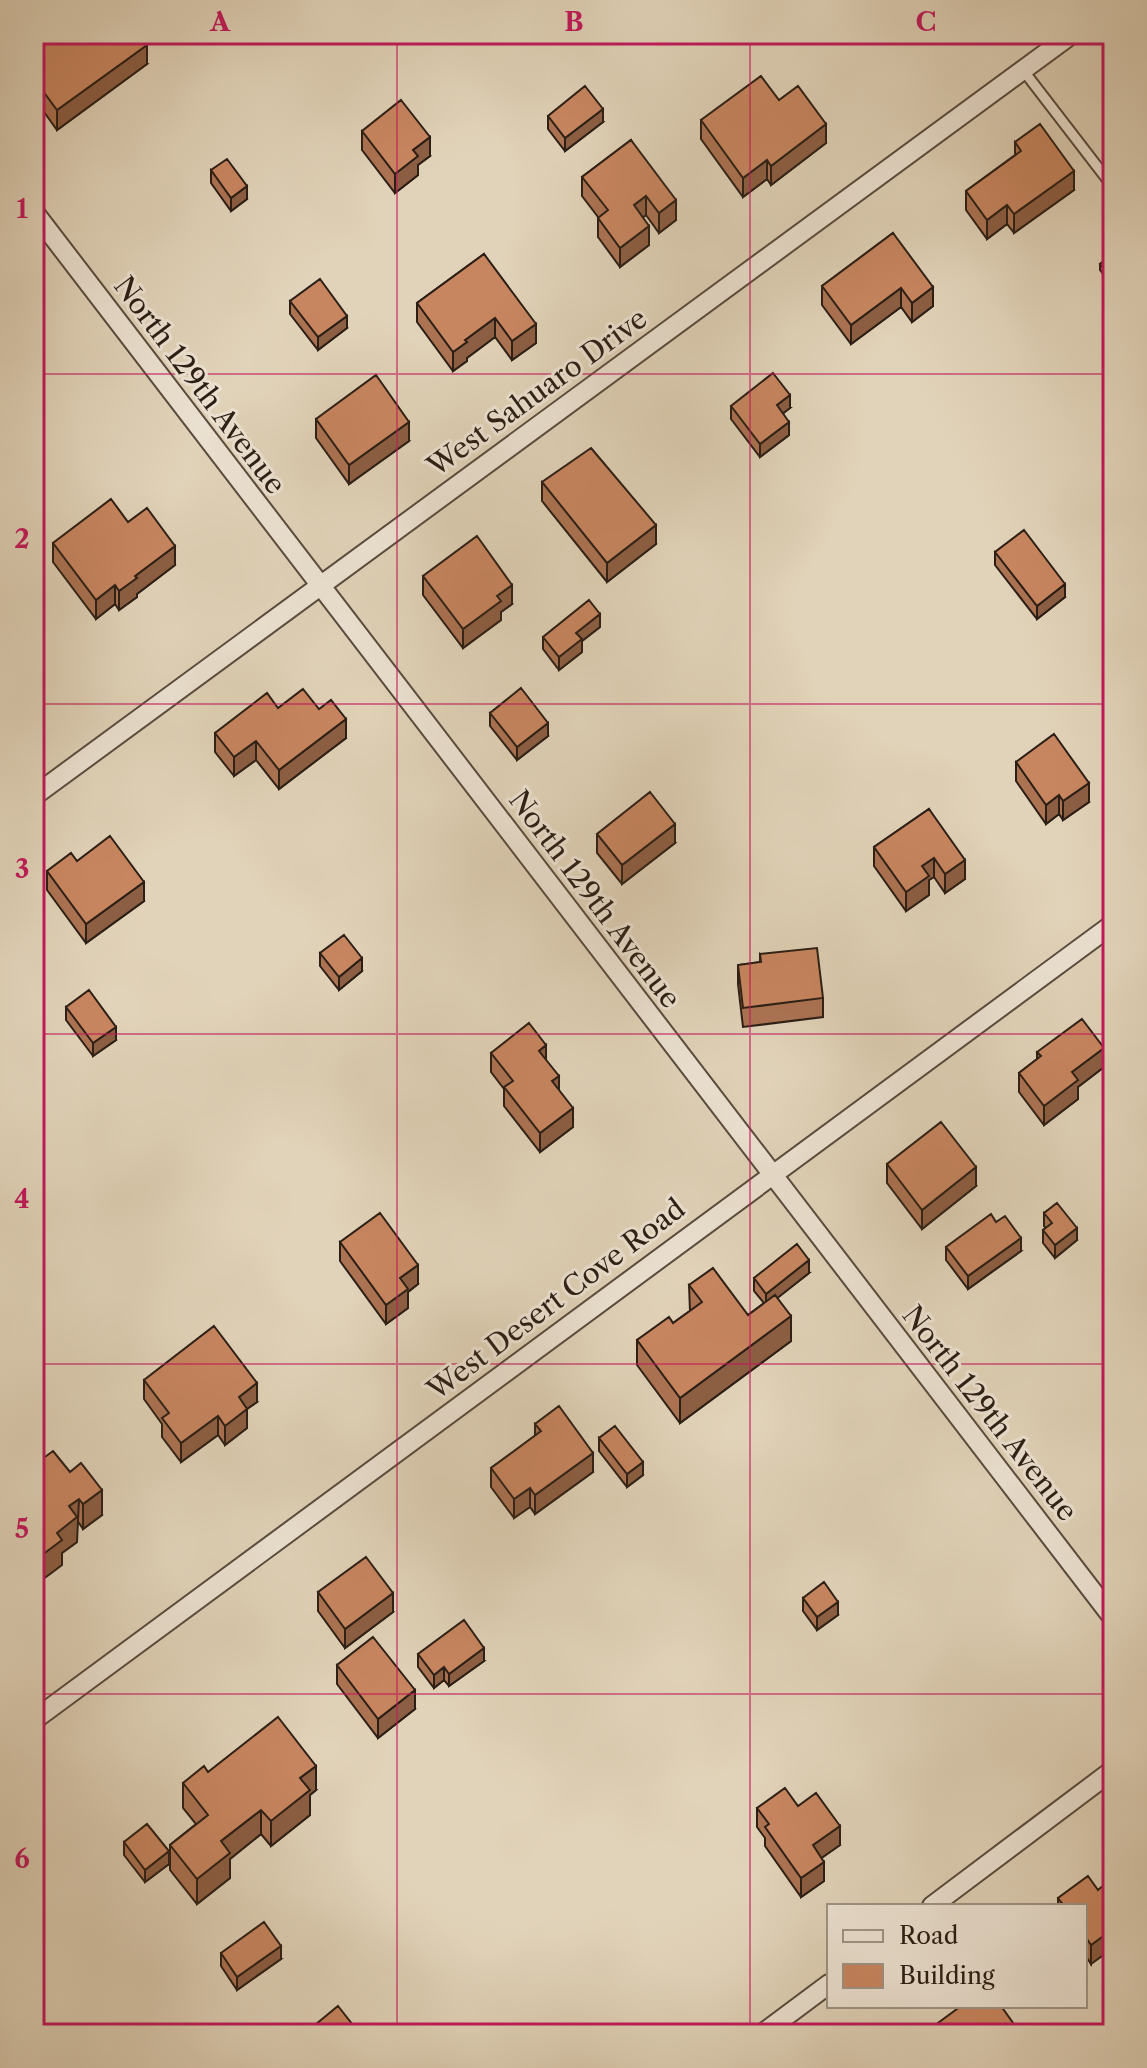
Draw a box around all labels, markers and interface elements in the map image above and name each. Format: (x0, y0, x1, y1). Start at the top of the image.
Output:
text: A (209, 6, 231, 38)
text: B (564, 6, 584, 38)
text: C (916, 6, 936, 38)
text: 1 (16, 193, 28, 225)
street label: North 129th Avenue (107, 269, 293, 501)
street label: West Sahuaro Drive (420, 301, 653, 484)
text: 2 (14, 523, 30, 555)
street label: North 129th Avenue (502, 783, 688, 1015)
text: 3 (15, 853, 29, 885)
text: 4 (14, 1183, 30, 1215)
street label: West Desert Cove Road (420, 1191, 691, 1407)
street label: North 129th Avenue (895, 1299, 1085, 1527)
text: 5 (15, 1513, 29, 1545)
text: 6 (14, 1843, 30, 1875)
legend (827, 1904, 1087, 2008)
text: Road (899, 1921, 959, 1950)
text: Building (899, 1961, 995, 1990)

